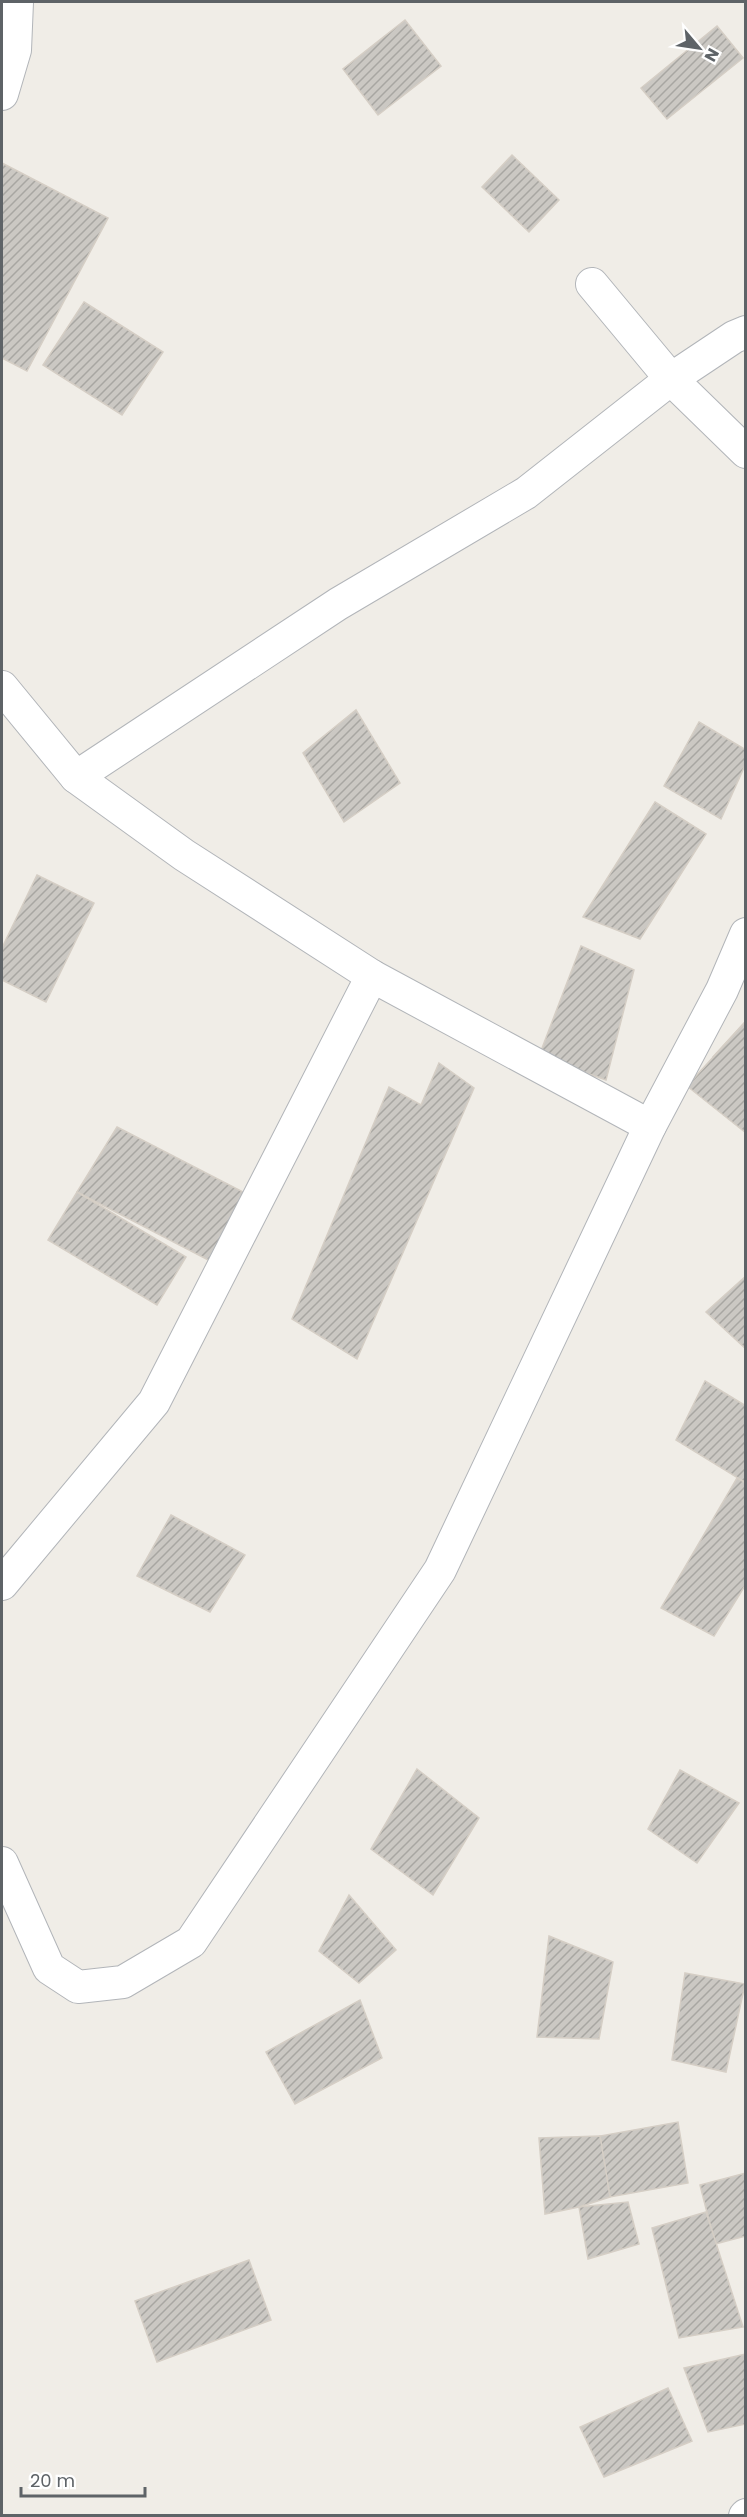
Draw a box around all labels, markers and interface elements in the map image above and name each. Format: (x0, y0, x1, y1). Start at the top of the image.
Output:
north arrow (669, 18, 729, 78)
text: N (699, 44, 725, 66)
scale bar (21, 2460, 146, 2498)
text: 20 m (30, 2468, 75, 2493)

